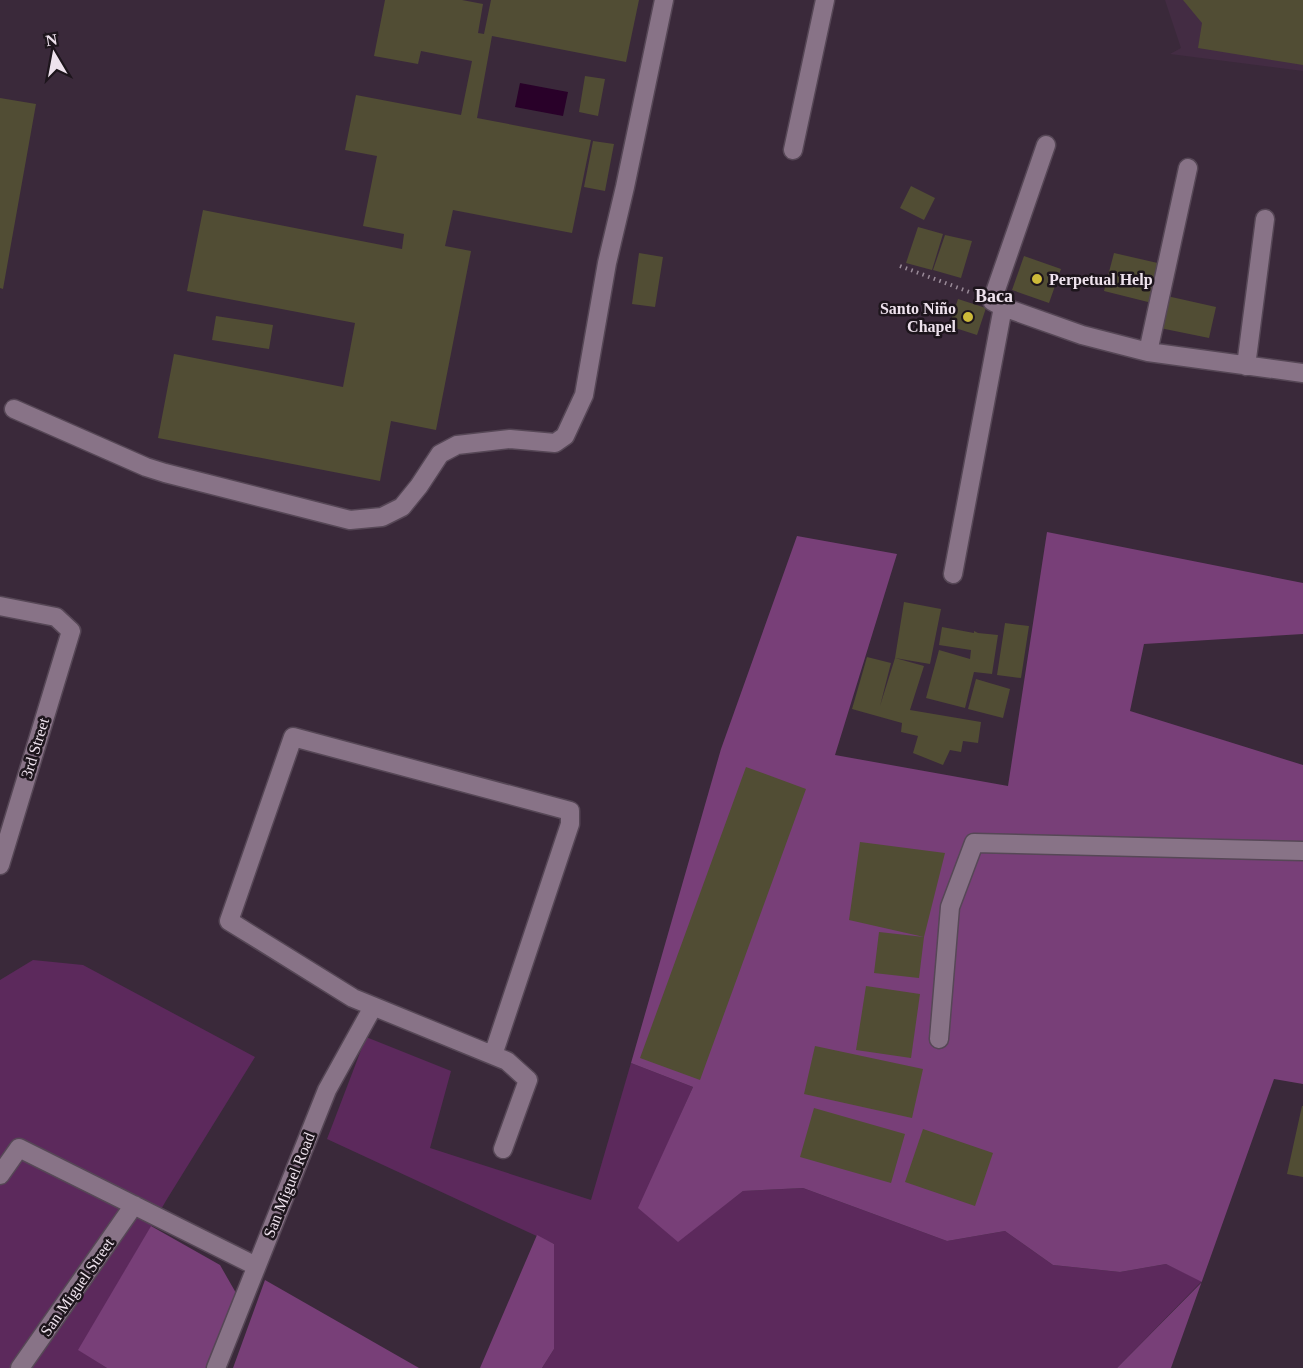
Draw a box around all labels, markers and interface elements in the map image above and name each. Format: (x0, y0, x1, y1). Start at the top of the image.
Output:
north arrow (24, 24, 84, 84)
text: N (44, 30, 59, 49)
place label: Perpetual Help (1049, 271, 1153, 289)
marker: Perpetual Help (1030, 272, 1044, 286)
district label: Baca (975, 286, 1013, 306)
place label: Santo Niño Chapel (880, 300, 957, 336)
marker: Santo Niño Chapel (961, 310, 975, 324)
street label: 3rd Street (18, 715, 52, 780)
street label: San Miguel Road (260, 1130, 319, 1240)
street label: San Miguel Street (37, 1234, 118, 1340)

